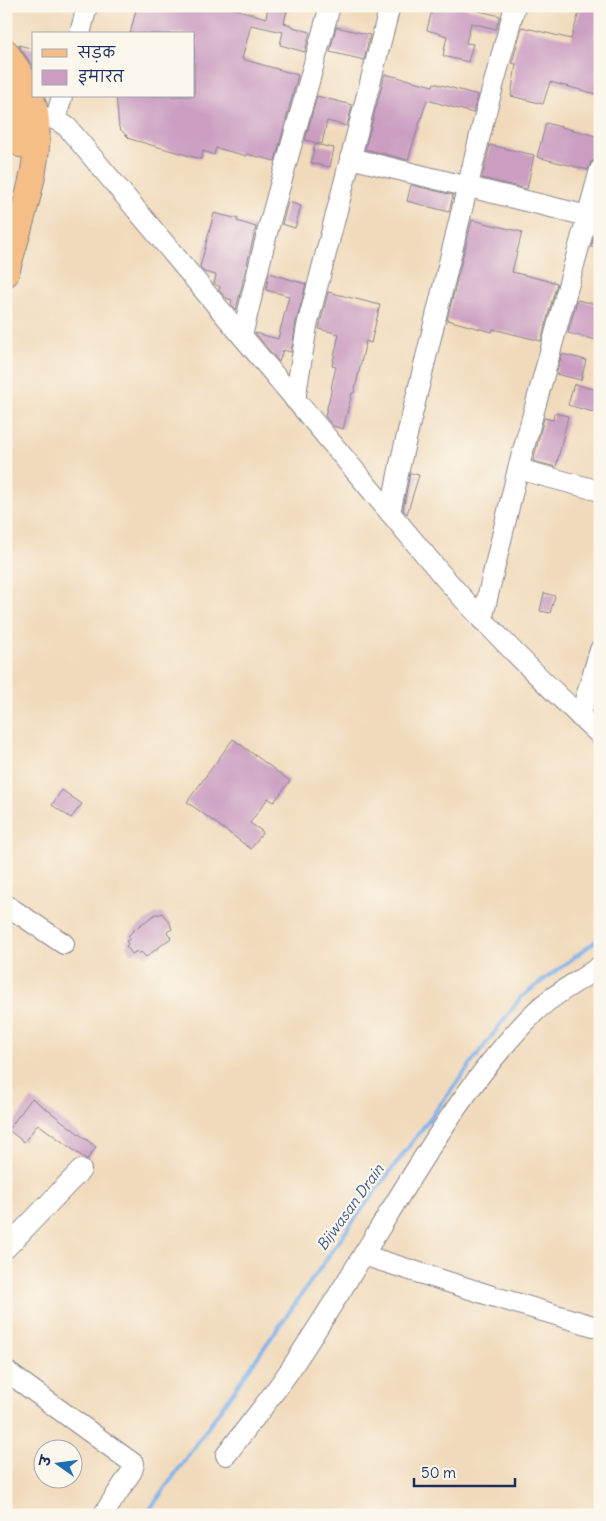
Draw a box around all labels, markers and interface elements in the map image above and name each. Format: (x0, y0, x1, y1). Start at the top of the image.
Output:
legend (32, 32, 195, 98)
text: सड़क (77, 43, 116, 63)
text: इमारत (78, 67, 125, 86)
water label: Bijwasan Drain (312, 1160, 388, 1254)
north arrow (32, 1438, 82, 1488)
text: उ (35, 1453, 56, 1469)
scale bar (414, 1456, 515, 1488)
text: 50 m (421, 1463, 456, 1482)

